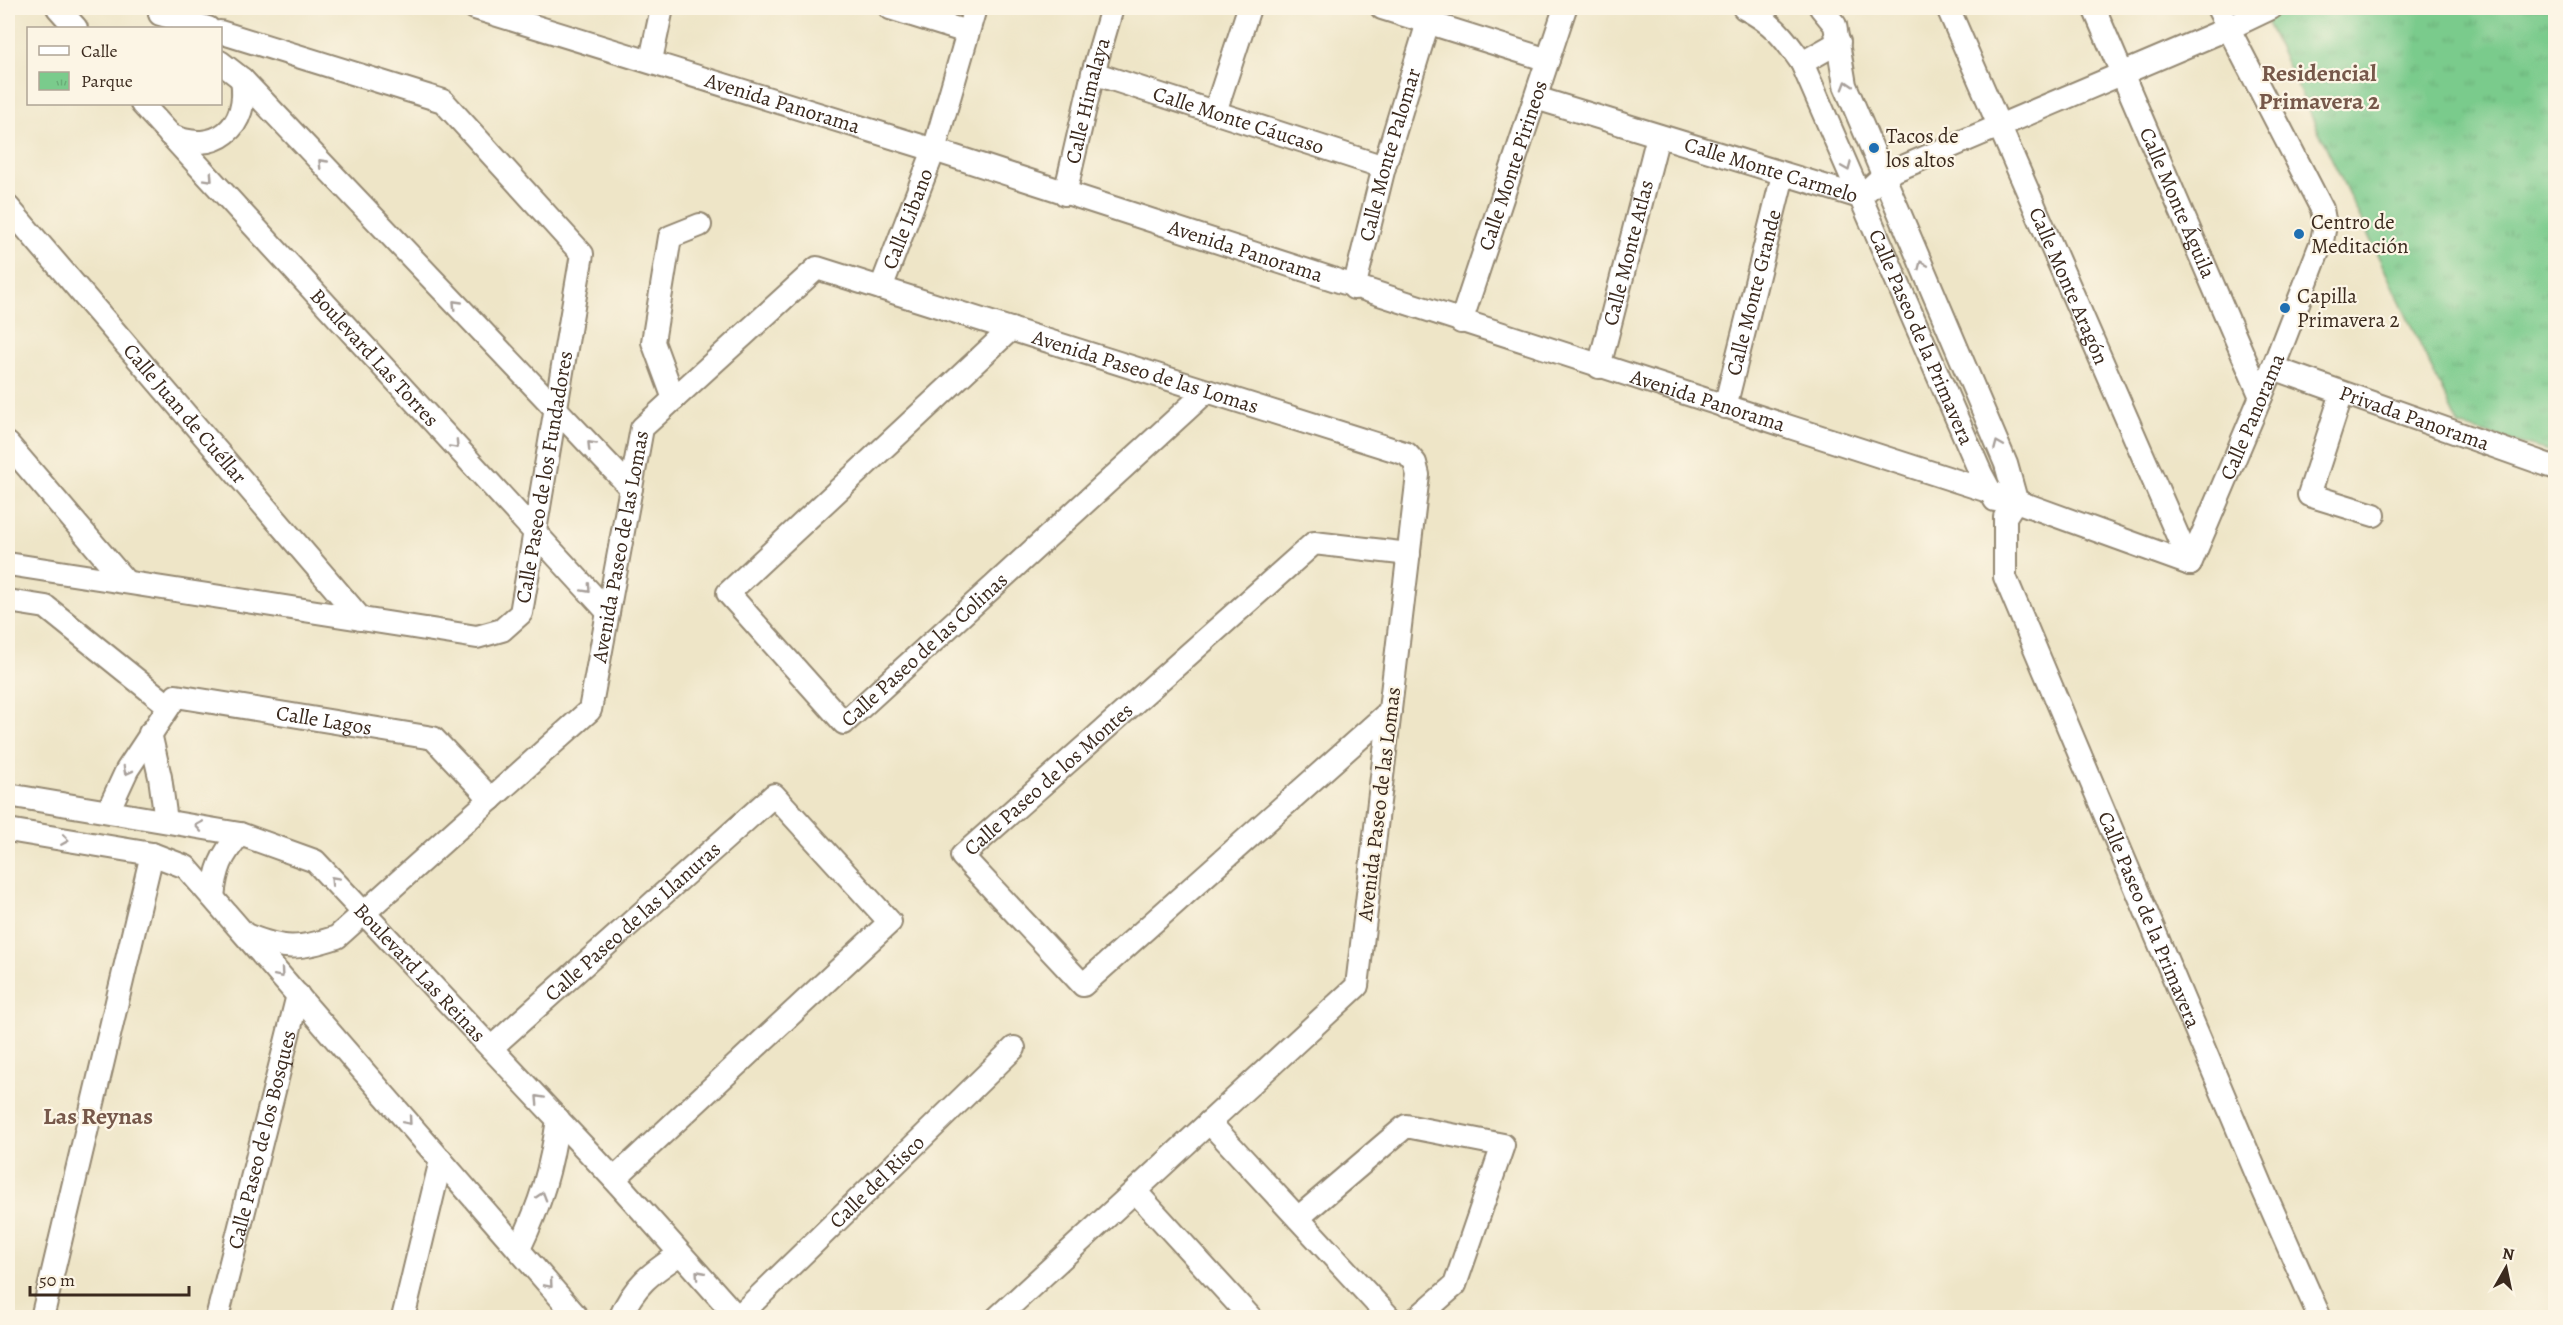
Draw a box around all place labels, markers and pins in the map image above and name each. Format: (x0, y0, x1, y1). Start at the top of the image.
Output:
place label: Tacos de los altos (1886, 122, 1959, 174)
marker: Tacos de los altos (1867, 141, 1881, 155)
place label: Centro de Meditación (2311, 208, 2408, 260)
marker: Centro de Meditación (2292, 227, 2306, 241)
place label: Capilla Primavera 2 (2297, 282, 2399, 334)
marker: Capilla Primavera 2 (2278, 301, 2292, 315)

